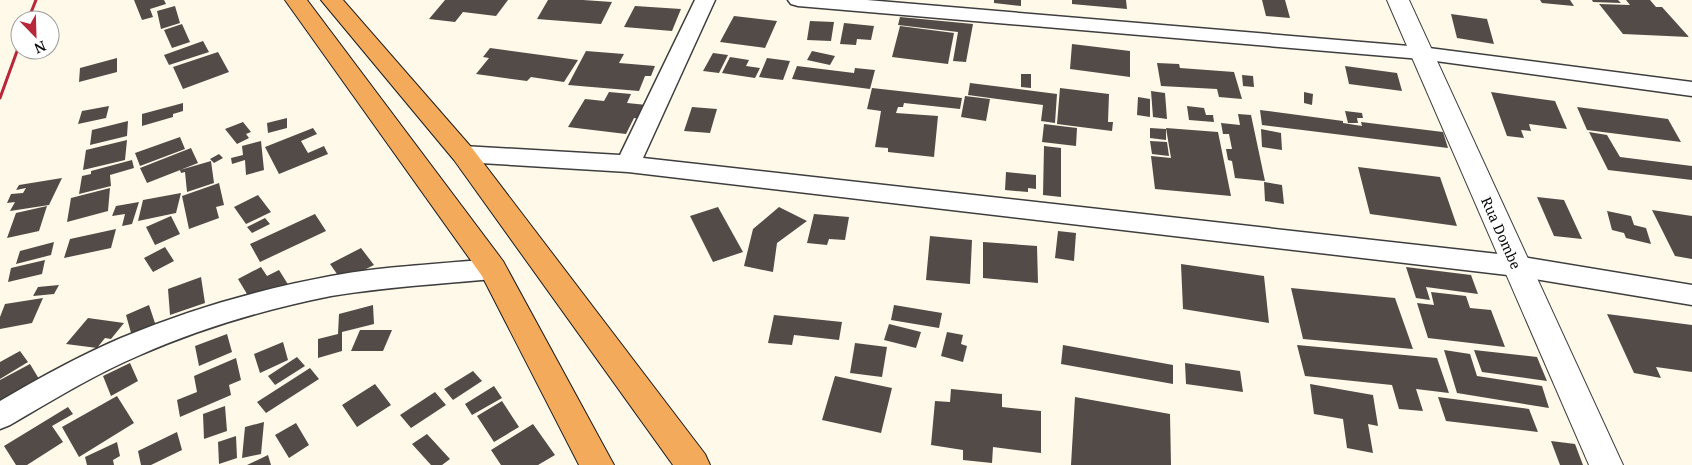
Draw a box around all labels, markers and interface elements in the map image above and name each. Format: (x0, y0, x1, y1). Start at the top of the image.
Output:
north arrow (10, 10, 60, 60)
text: N (31, 37, 49, 58)
street label: Rua Dombe (1477, 194, 1526, 272)

